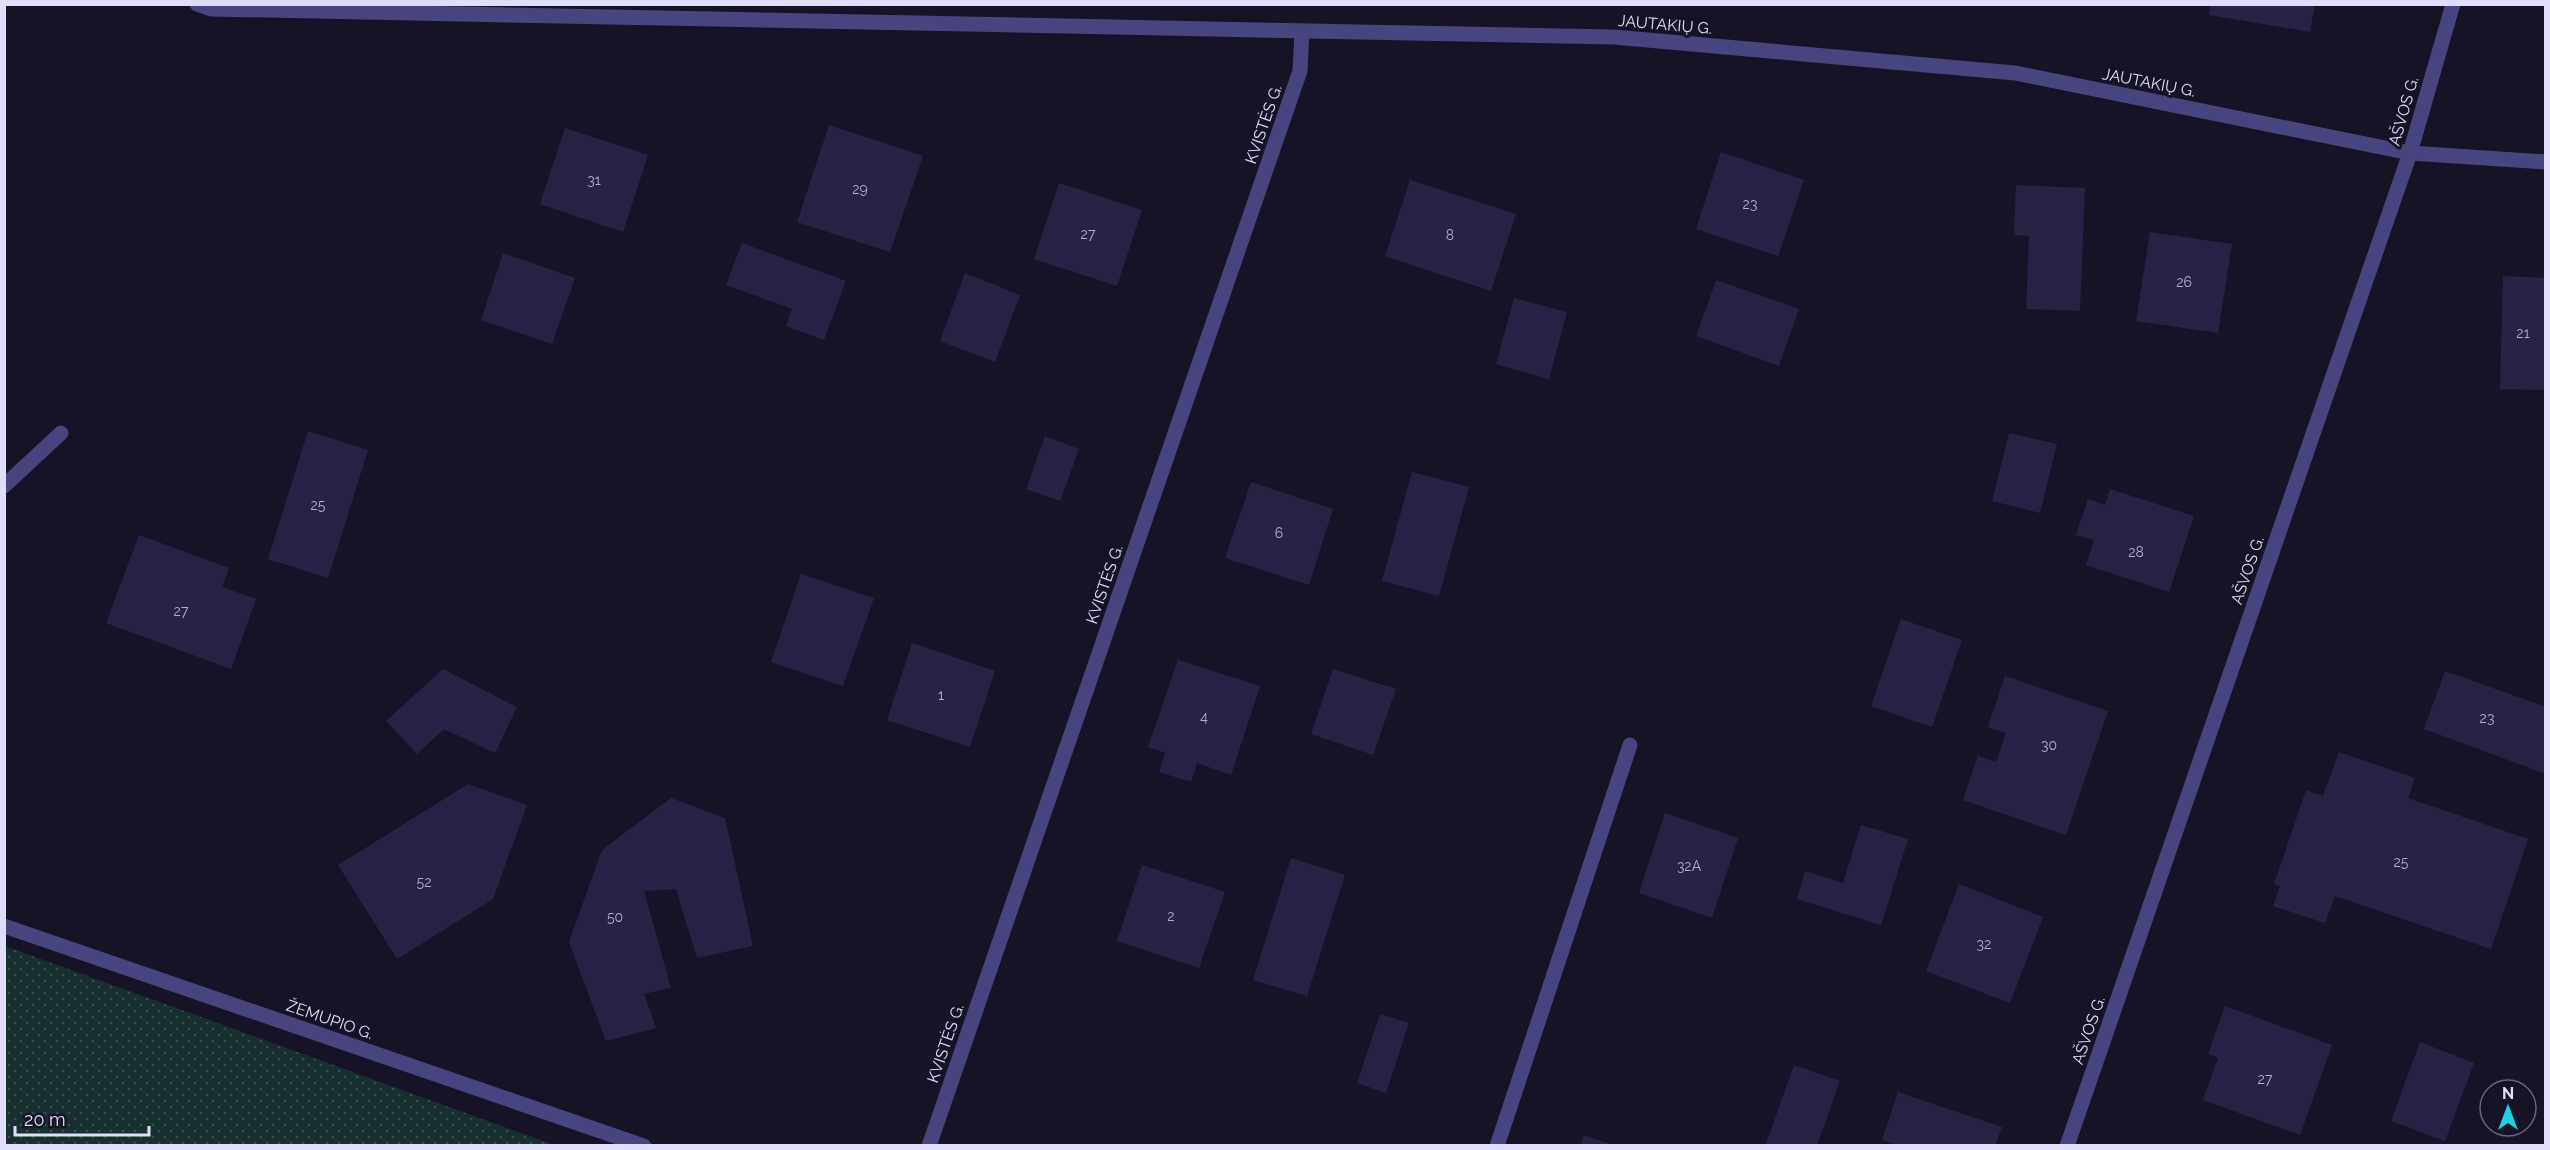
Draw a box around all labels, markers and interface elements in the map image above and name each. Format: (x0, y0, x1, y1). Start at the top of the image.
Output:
street label: JAUTAKIŲ G. (1617, 11, 1713, 38)
street label: JAUTAKIŲ G. (2101, 64, 2197, 101)
street label: AŠVOS G. (2384, 74, 2422, 148)
street label: KVISTĖS G. (1240, 82, 1286, 166)
house number: 31 (587, 172, 601, 188)
house number: 29 (852, 181, 868, 197)
house number: 23 (1743, 196, 1757, 212)
house number: 27 (1081, 226, 1096, 242)
house number: 8 (1446, 227, 1454, 243)
house number: 26 (2176, 274, 2192, 290)
house number: 21 (2516, 325, 2530, 341)
house number: 25 (311, 497, 326, 513)
house number: 6 (1275, 525, 1283, 541)
street label: AŠVOS G. (2226, 533, 2268, 607)
street label: KVISTĖS G. (1081, 542, 1127, 626)
house number: 28 (2128, 544, 2144, 560)
house number: 27 (174, 603, 189, 619)
house number: 1 (938, 687, 944, 703)
house number: 4 (1200, 709, 1208, 725)
house number: 23 (2480, 710, 2494, 726)
house number: 30 (2041, 737, 2057, 753)
house number: 25 (2394, 854, 2409, 870)
house number: 32A (1677, 858, 1702, 874)
house number: 52 (417, 874, 431, 890)
house number: 2 (1167, 908, 1175, 924)
house number: 50 (607, 909, 623, 925)
house number: 32 (1977, 936, 1991, 952)
street label: AŠVOS G. (2067, 993, 2109, 1067)
street label: ŽEMUPIO G. (284, 995, 376, 1043)
street label: KVISTĖS G. (922, 1001, 968, 1085)
house number: 27 (2258, 1071, 2273, 1087)
north arrow (2478, 1078, 2538, 1138)
text: N (2502, 1084, 2514, 1103)
scale bar (15, 1099, 148, 1137)
text: 20 m (24, 1109, 66, 1130)

